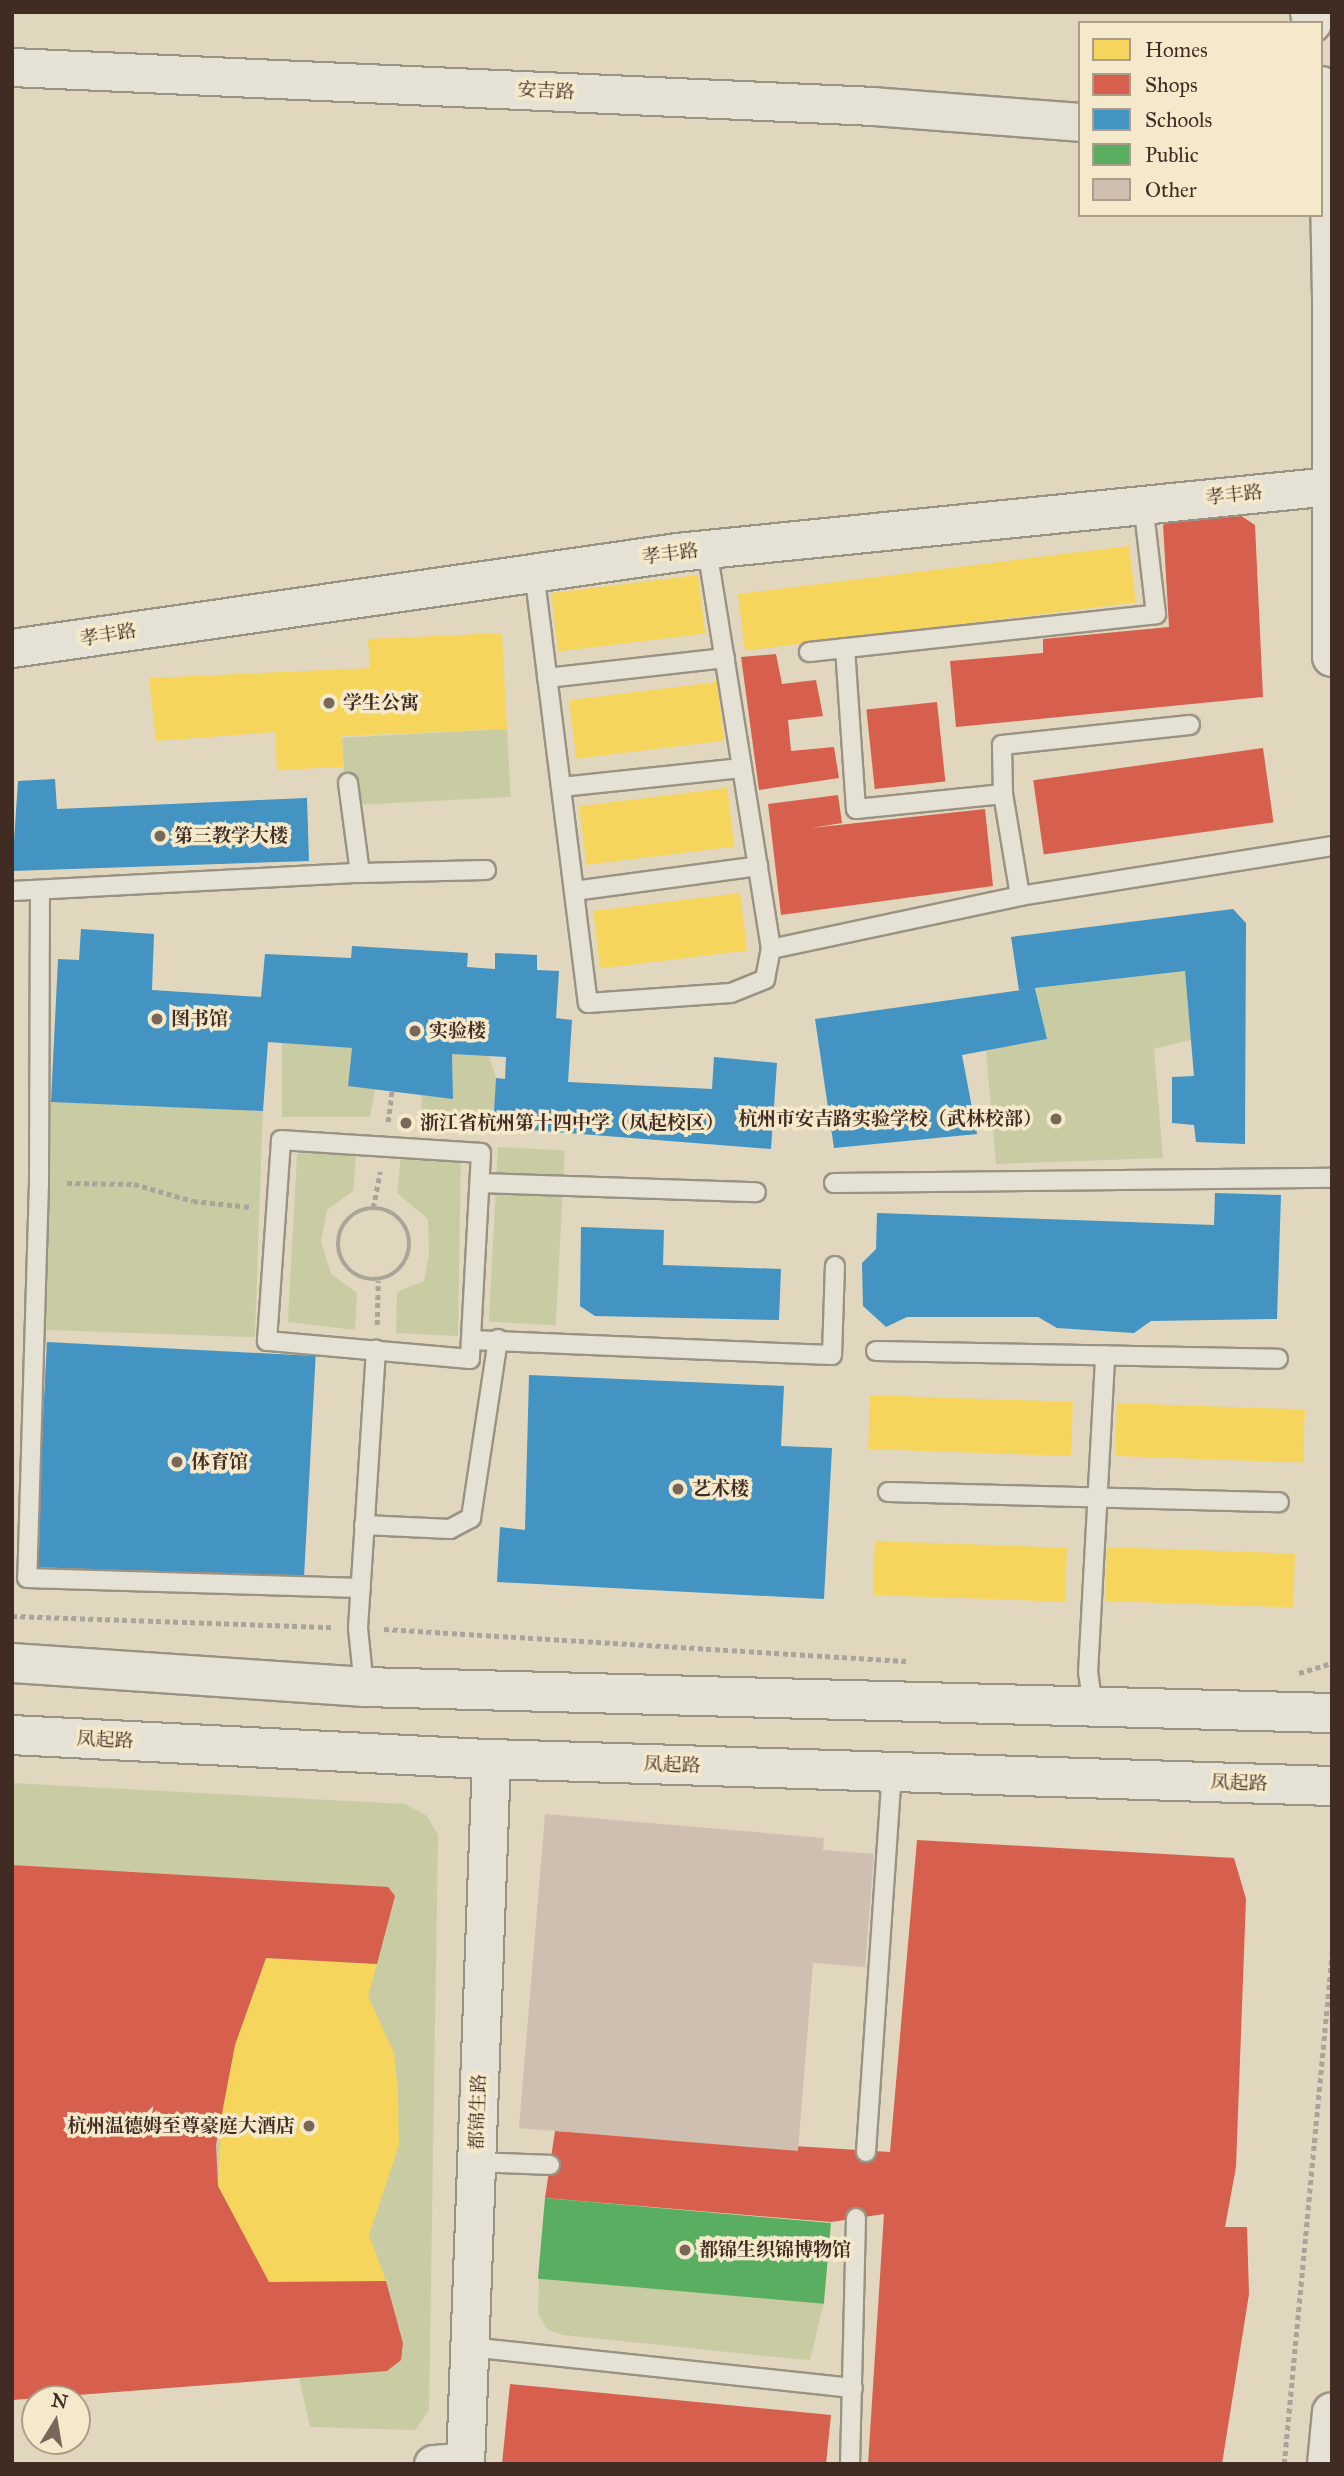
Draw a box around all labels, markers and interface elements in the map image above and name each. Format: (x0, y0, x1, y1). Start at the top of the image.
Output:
legend (1078, 21, 1323, 217)
text: Homes (1145, 37, 1208, 63)
text: Shops (1145, 72, 1198, 98)
street label: 安吉路 (517, 78, 575, 104)
text: Schools (1145, 107, 1212, 133)
text: Public (1145, 142, 1199, 168)
text: Other (1145, 177, 1197, 203)
street label: 孝丰路 (1204, 481, 1264, 509)
street label: 孝丰路 (640, 539, 700, 569)
street label: 孝丰路 (78, 619, 138, 651)
place label: 学生公寓 (343, 692, 419, 714)
marker: 学生公寓 (321, 695, 337, 711)
place label: 第三教学大楼 (174, 825, 288, 847)
marker: 第三教学大楼 (152, 828, 168, 844)
place label: 图书馆 (171, 1008, 228, 1030)
marker: 图书馆 (149, 1011, 165, 1027)
place label: 实验楼 (429, 1020, 486, 1042)
marker: 实验楼 (407, 1023, 423, 1039)
place label: 杭州市安吉路实验学校（武林校部） (738, 1108, 1042, 1130)
marker: 杭州市安吉路实验学校（武林校部） (1048, 1111, 1064, 1127)
place label: 浙江省杭州第十四中学（凤起校区） (420, 1112, 724, 1134)
marker: 浙江省杭州第十四中学（凤起校区） (398, 1115, 414, 1131)
place label: 体育馆 (191, 1451, 248, 1473)
marker: 体育馆 (169, 1454, 185, 1470)
place label: 艺术楼 (692, 1478, 749, 1500)
marker: 艺术楼 (670, 1481, 686, 1497)
street label: 凤起路 (76, 1727, 134, 1753)
street label: 凤起路 (643, 1753, 701, 1777)
street label: 凤起路 (1210, 1771, 1268, 1795)
street label: 都锦生路 (465, 2074, 491, 2150)
place label: 杭州温德姆至尊豪庭大酒店 (67, 2115, 295, 2137)
marker: 杭州温德姆至尊豪庭大酒店 (301, 2118, 317, 2134)
place label: 都锦生织锦博物馆 (699, 2239, 851, 2261)
marker: 都锦生织锦博物馆 (677, 2242, 693, 2258)
north arrow (21, 2385, 91, 2455)
text: N (50, 2388, 70, 2414)

